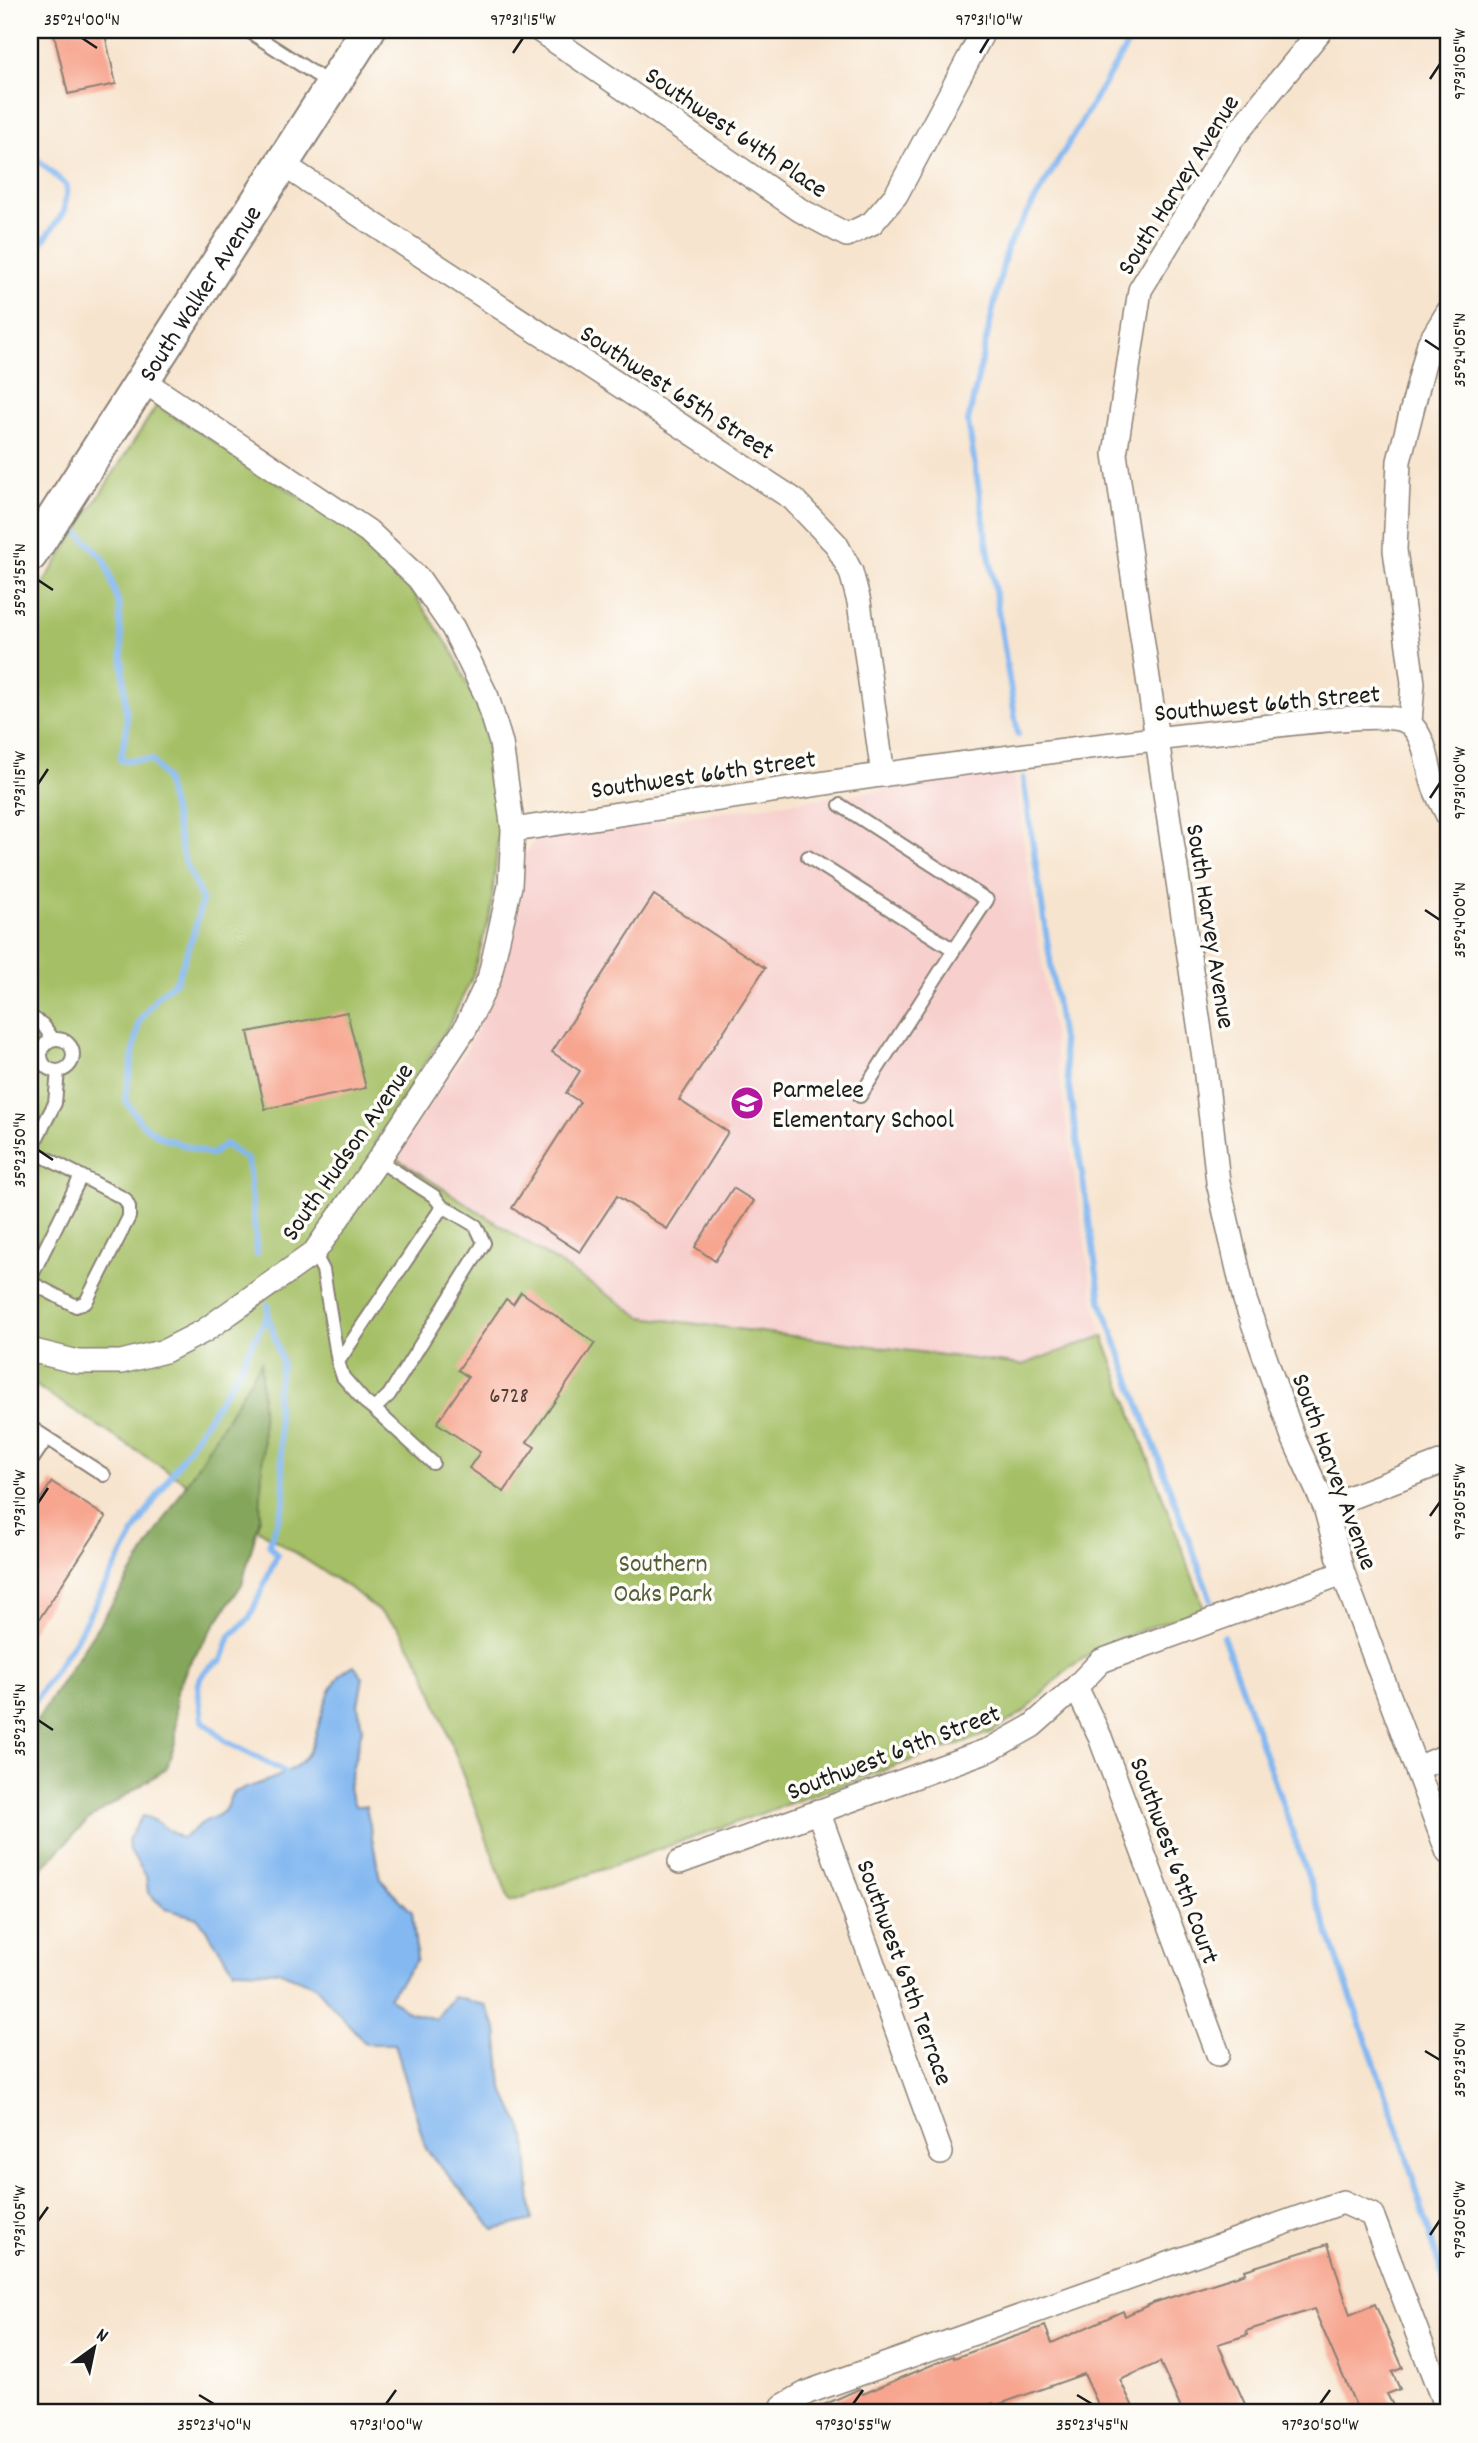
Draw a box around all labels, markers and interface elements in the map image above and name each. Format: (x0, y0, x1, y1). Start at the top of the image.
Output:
text: 35°24'00"N (44, 9, 120, 34)
text: 97°31'15"W (490, 9, 556, 34)
text: 97°31'10"W (956, 9, 1023, 34)
text: 97°31'05"W (1449, 28, 1474, 100)
street label: Southwest 64th Place (636, 59, 834, 209)
street label: South Harvey Avenue (1109, 88, 1250, 283)
street label: South Walker Avenue (131, 199, 273, 390)
text: 35°24'05"N (1449, 313, 1474, 387)
street label: Southwest 65th Street (571, 317, 781, 471)
text: 35°23'55"N (9, 543, 34, 617)
street label: Southwest 66th Street (1153, 677, 1382, 734)
street label: Southwest 66th Street (589, 742, 819, 811)
text: 97°31'00"W (1449, 746, 1474, 819)
text: 97°31'15"W (9, 751, 34, 817)
street label: South Harvey Avenue (1174, 822, 1243, 1032)
text: 35°24'00"N (1449, 882, 1474, 958)
street label: South Hudson Avenue (273, 1056, 424, 1250)
place label: Parmelee Elementary School (772, 1073, 954, 1140)
school or university icon: Parmelee Elementary School (728, 1084, 766, 1122)
text: 35°23'50"N (9, 1113, 34, 1187)
street label: South Harvey Avenue (1280, 1369, 1385, 1576)
house number: 6728 (489, 1381, 529, 1414)
text: 97°30'55"W (1449, 1463, 1474, 1540)
text: 97°31'10"W (9, 1469, 34, 1536)
park label: Southern Oaks Park (614, 1547, 712, 1614)
text: 35°23'45"N (9, 1684, 34, 1756)
street label: Southwest 69th Street (782, 1696, 1007, 1812)
street label: Southwest 69th Court (1118, 1753, 1227, 1970)
street label: Southwest 69th Terrace (845, 1855, 961, 2091)
text: 35°23'50"N (1449, 2023, 1474, 2097)
text: 97°30'50"W (1449, 2181, 1474, 2259)
text: 97°31'05"W (9, 2185, 34, 2257)
north arrow (60, 2314, 130, 2384)
text: N (90, 2323, 113, 2351)
text: 35°23'40"N (177, 2414, 251, 2439)
text: 97°31'00"W (350, 2414, 423, 2439)
text: 97°30'55"W (815, 2414, 892, 2439)
text: 35°23'45"N (1056, 2414, 1128, 2439)
text: 97°30'50"W (1281, 2414, 1359, 2439)

